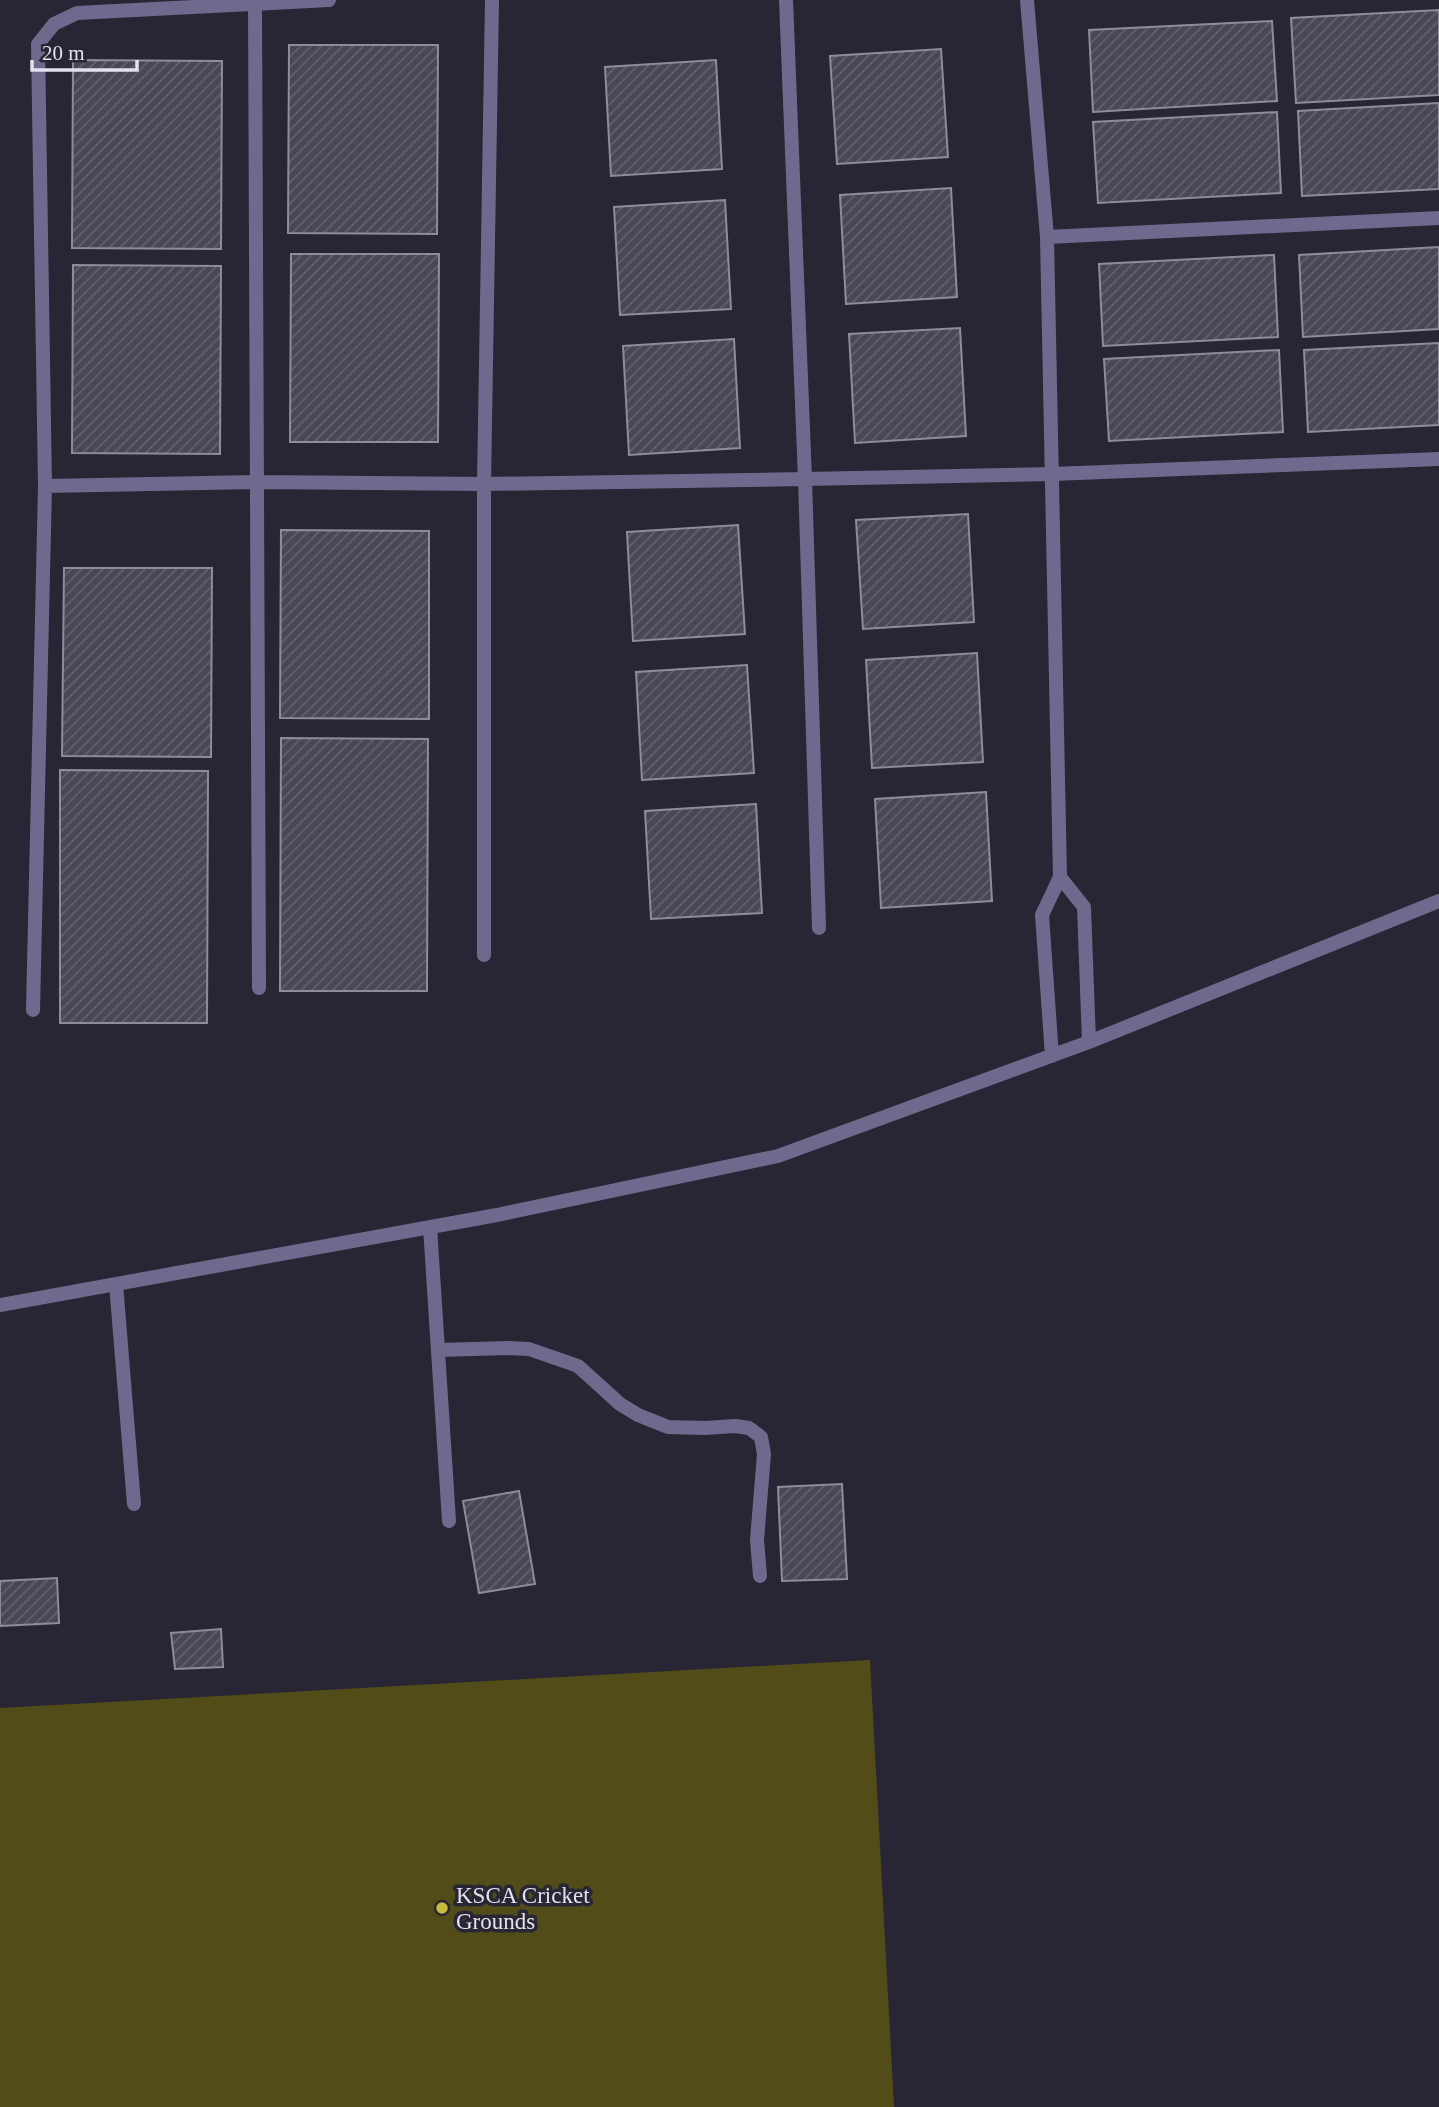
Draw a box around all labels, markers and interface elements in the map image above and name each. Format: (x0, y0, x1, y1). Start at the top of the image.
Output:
scale bar (32, 28, 136, 72)
text: 20 m (42, 41, 85, 65)
place label: KSCA Cricket Grounds (456, 1883, 590, 1934)
marker: KSCA Cricket Grounds (434, 1900, 450, 1916)

